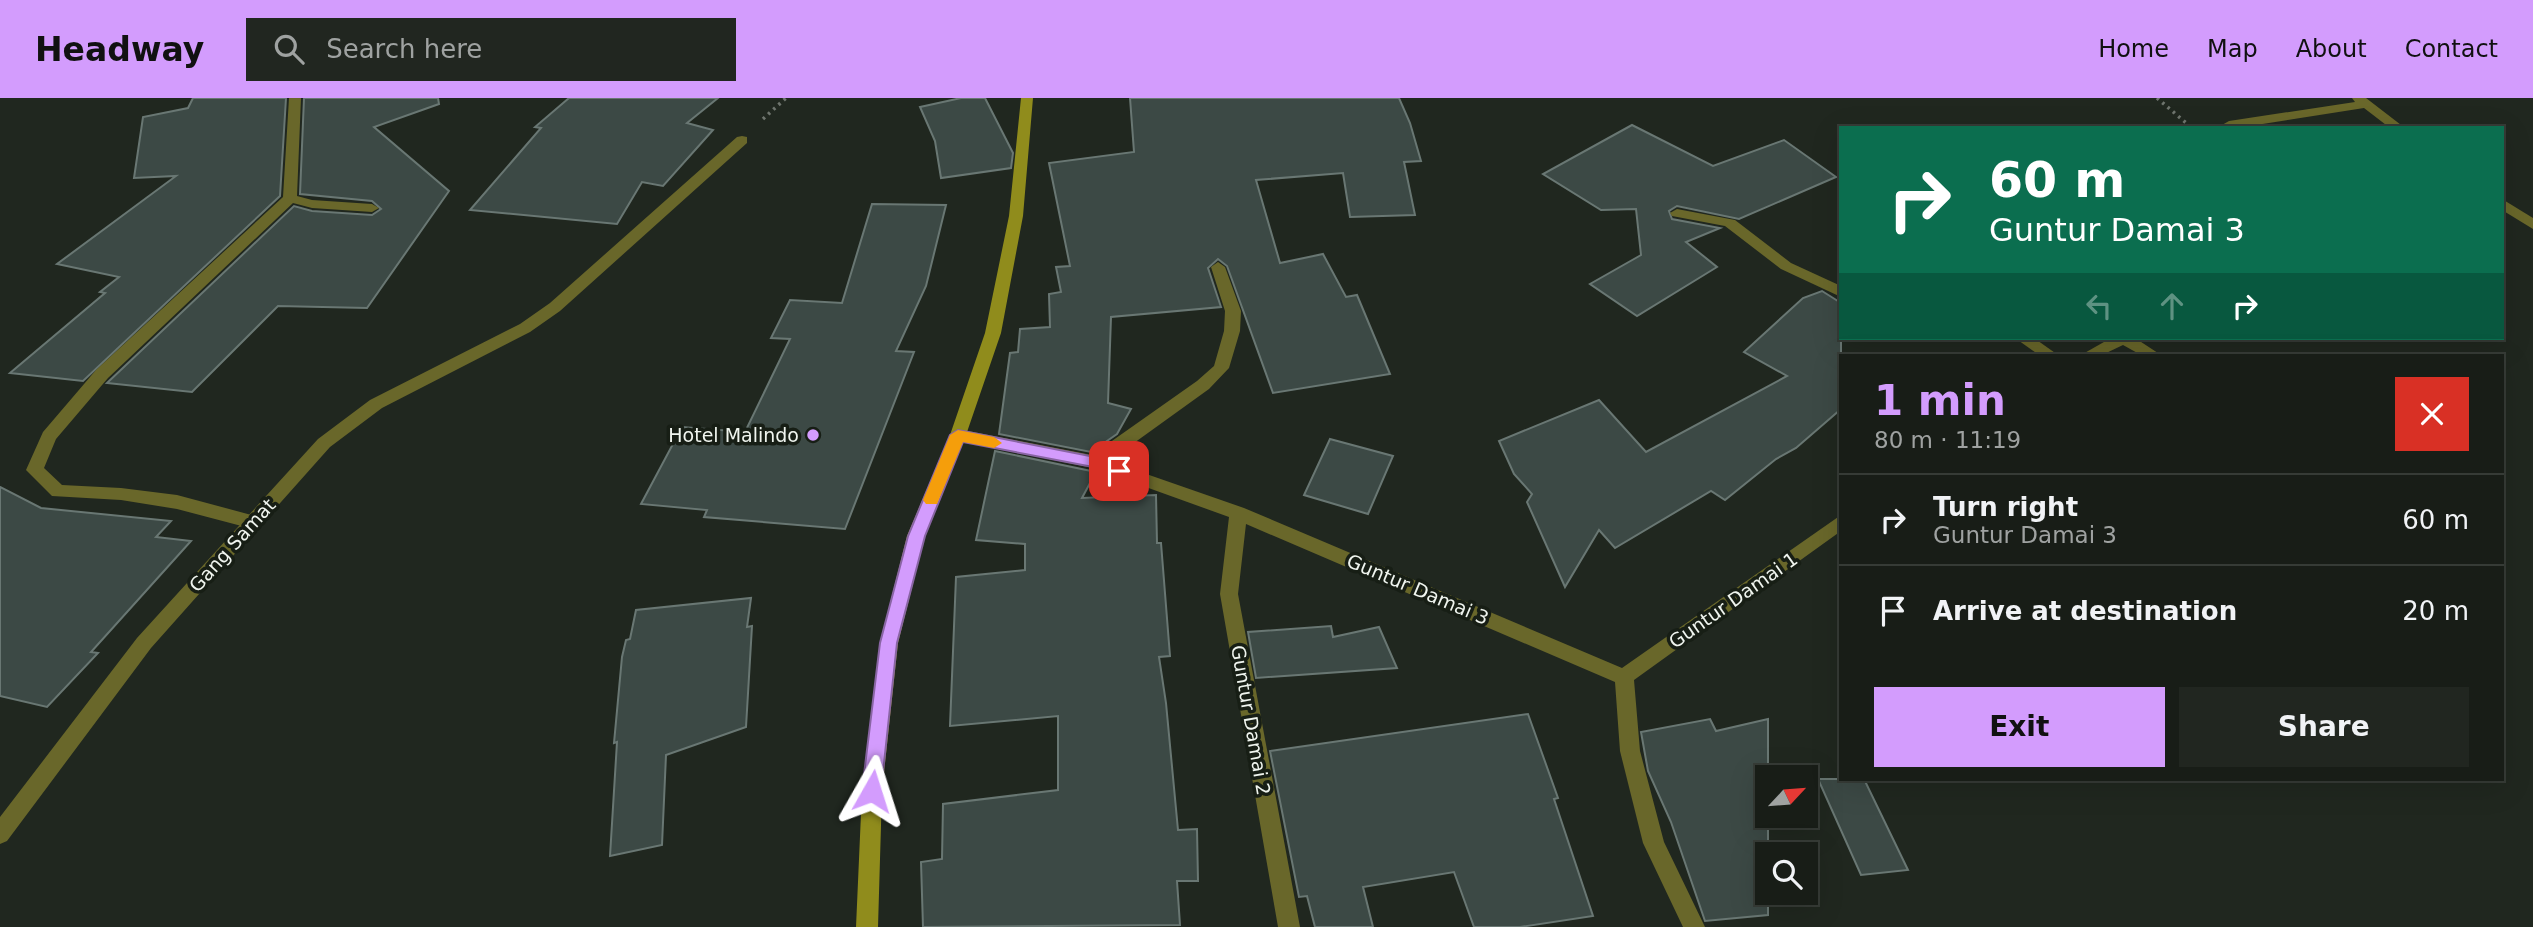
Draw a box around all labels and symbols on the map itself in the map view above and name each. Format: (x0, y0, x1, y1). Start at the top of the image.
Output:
place label: Hotel Malindo (668, 424, 799, 446)
marker: Hotel Malindo (805, 427, 821, 443)
pin (1089, 441, 1149, 501)
street label: Gang Samat (184, 494, 280, 596)
street label: Guntur Damai 1 (1664, 547, 1802, 653)
street label: Guntur Damai 3 (1344, 549, 1492, 629)
street label: Guntur Damai 2 (1227, 643, 1275, 797)
position arrow (835, 754, 909, 828)
north arrow (1755, 765, 1818, 828)

